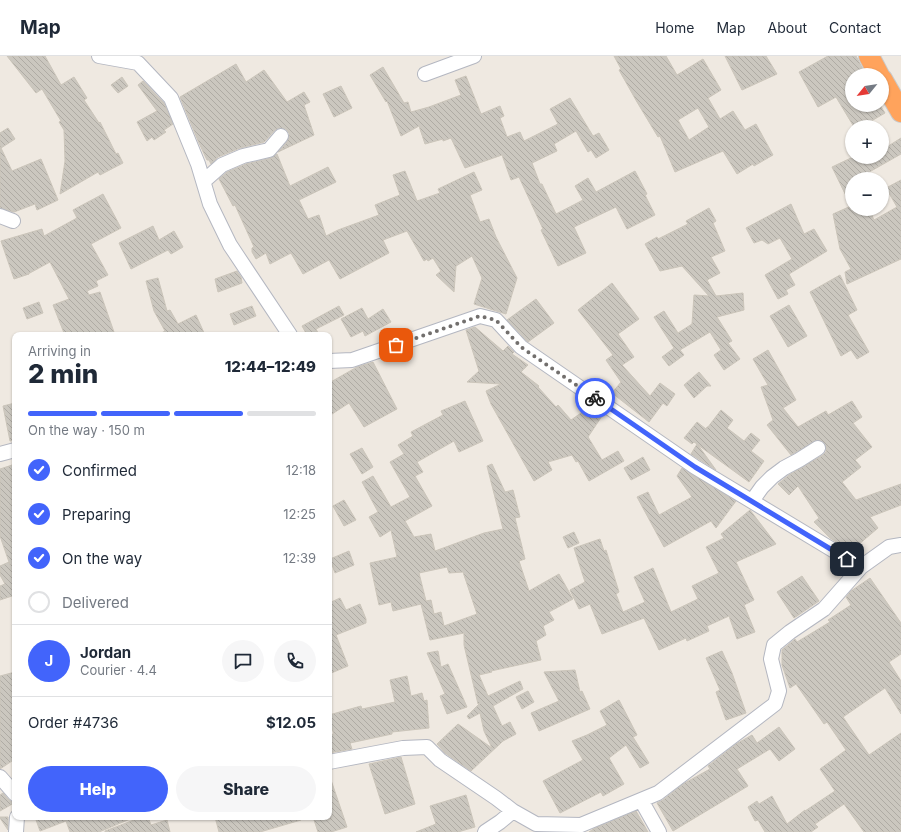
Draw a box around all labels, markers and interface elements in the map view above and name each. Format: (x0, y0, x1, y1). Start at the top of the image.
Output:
text: Map (20, 16, 61, 39)
text: Home (655, 19, 694, 36)
text: Map (716, 19, 746, 36)
text: About (768, 19, 807, 36)
text: Contact (829, 19, 881, 36)
north arrow (845, 68, 889, 112)
map controls (845, 68, 889, 216)
button: + (845, 120, 889, 164)
button: − (845, 172, 889, 216)
pin (379, 328, 413, 362)
icon: bag (385, 334, 407, 356)
text: Arriving in (28, 343, 91, 359)
text: 12:44–12:49 (225, 357, 316, 376)
text: 2 min (28, 358, 98, 389)
courier (575, 378, 615, 418)
icon: bike (584, 387, 606, 409)
text: On the way · 150 m (28, 422, 145, 438)
icon: check (28, 459, 50, 481)
text: Confirmed (62, 461, 137, 480)
text: 12:18 (286, 462, 316, 478)
icon: check (28, 503, 50, 525)
text: Preparing (62, 505, 131, 524)
text: 12:25 (283, 506, 316, 522)
pin (830, 542, 864, 576)
icon: check (28, 547, 50, 569)
icon: home (836, 548, 858, 570)
text: On the way (62, 549, 142, 568)
text: 12:39 (283, 550, 316, 566)
text: Delivered (62, 593, 129, 612)
button: chat (222, 640, 264, 682)
button: phone (274, 640, 316, 682)
text: Jordan (80, 643, 131, 662)
text: J (45, 651, 53, 670)
text: Courier · 4.4 (80, 662, 157, 678)
text: Order #4736 (28, 713, 119, 732)
text: $12.05 (266, 713, 316, 732)
button: Help (28, 766, 168, 812)
button: Share (176, 766, 316, 812)

